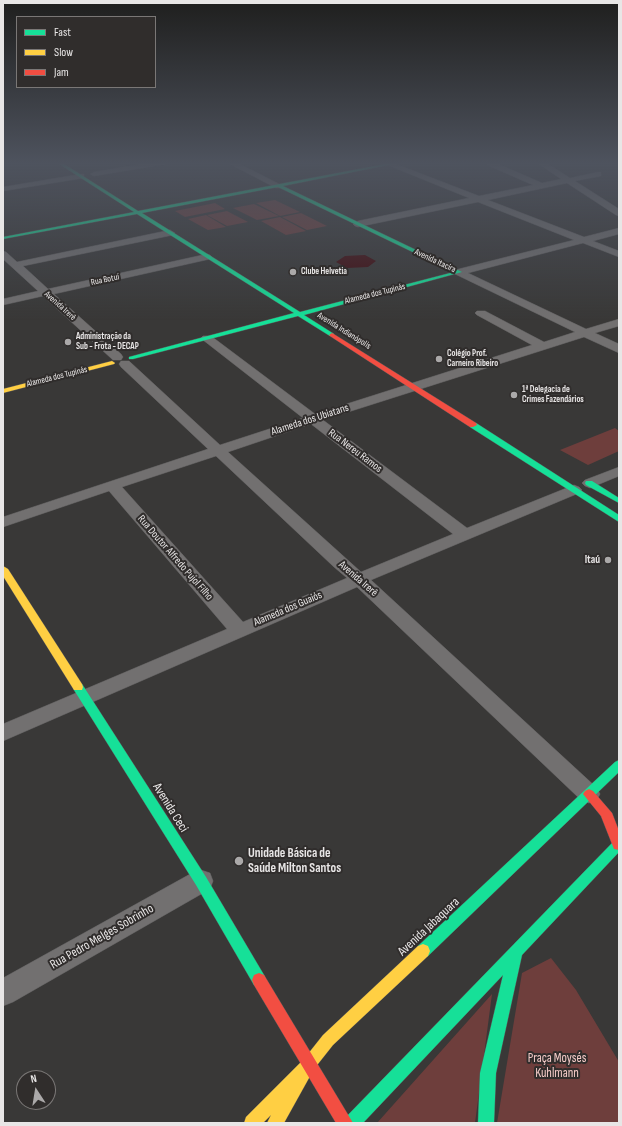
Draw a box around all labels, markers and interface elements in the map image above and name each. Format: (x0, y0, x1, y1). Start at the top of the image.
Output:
legend (16, 16, 156, 88)
text: Fast (54, 25, 71, 40)
text: Slow (54, 45, 73, 60)
text: Jam (54, 65, 69, 80)
street label: Avenida Itacira (413, 247, 457, 275)
marker: Clube Helvetia (288, 267, 298, 277)
place label: Clube Helvetia (301, 267, 347, 277)
street label: Rua Botuí (90, 272, 120, 288)
street label: Alameda dos Tupinás (344, 281, 406, 307)
street label: Avenida Irerê (42, 289, 78, 323)
street label: Avenida Indianópolis (315, 310, 373, 352)
place label: Administração da Sub - Frota - DECAP (76, 332, 139, 353)
marker: Administração da Sub - Frota - DECAP (63, 337, 73, 347)
place label: Colégio Prof. Carneiro Ribeiro (447, 349, 498, 370)
marker: Colégio Prof. Carneiro Ribeiro (434, 354, 444, 364)
street label: Alameda dos Tupinás (26, 364, 88, 390)
place label: 1ª Delegacia de Crimes Fazendários (522, 385, 584, 406)
marker: 1ª Delegacia de Crimes Fazendários (509, 390, 519, 400)
street label: Alameda dos Ubiatans (270, 401, 350, 439)
street label: Rua Nereu Ramos (325, 426, 385, 476)
street label: Rua Doutor Alfredo Pujol Filho (134, 513, 216, 603)
place label: Itaú (585, 553, 600, 567)
marker: Itaú (603, 555, 613, 565)
street label: Avenida Irerê (336, 558, 380, 600)
street label: Alameda dos Guaiós (252, 589, 324, 629)
street label: Avenida Ceci (149, 781, 191, 835)
place label: Unidade Básica de Saúde Milton Santos (248, 846, 341, 877)
marker: Unidade Básica de Saúde Milton Santos (233, 855, 245, 867)
street label: Avenida Jabaquara (395, 895, 463, 959)
street label: Rua Pedro Melges Sobrinho (47, 901, 157, 973)
park label: Praça Moysés Kuhlmann (528, 1051, 586, 1082)
north arrow (16, 1070, 56, 1110)
text: N (29, 1072, 38, 1086)

